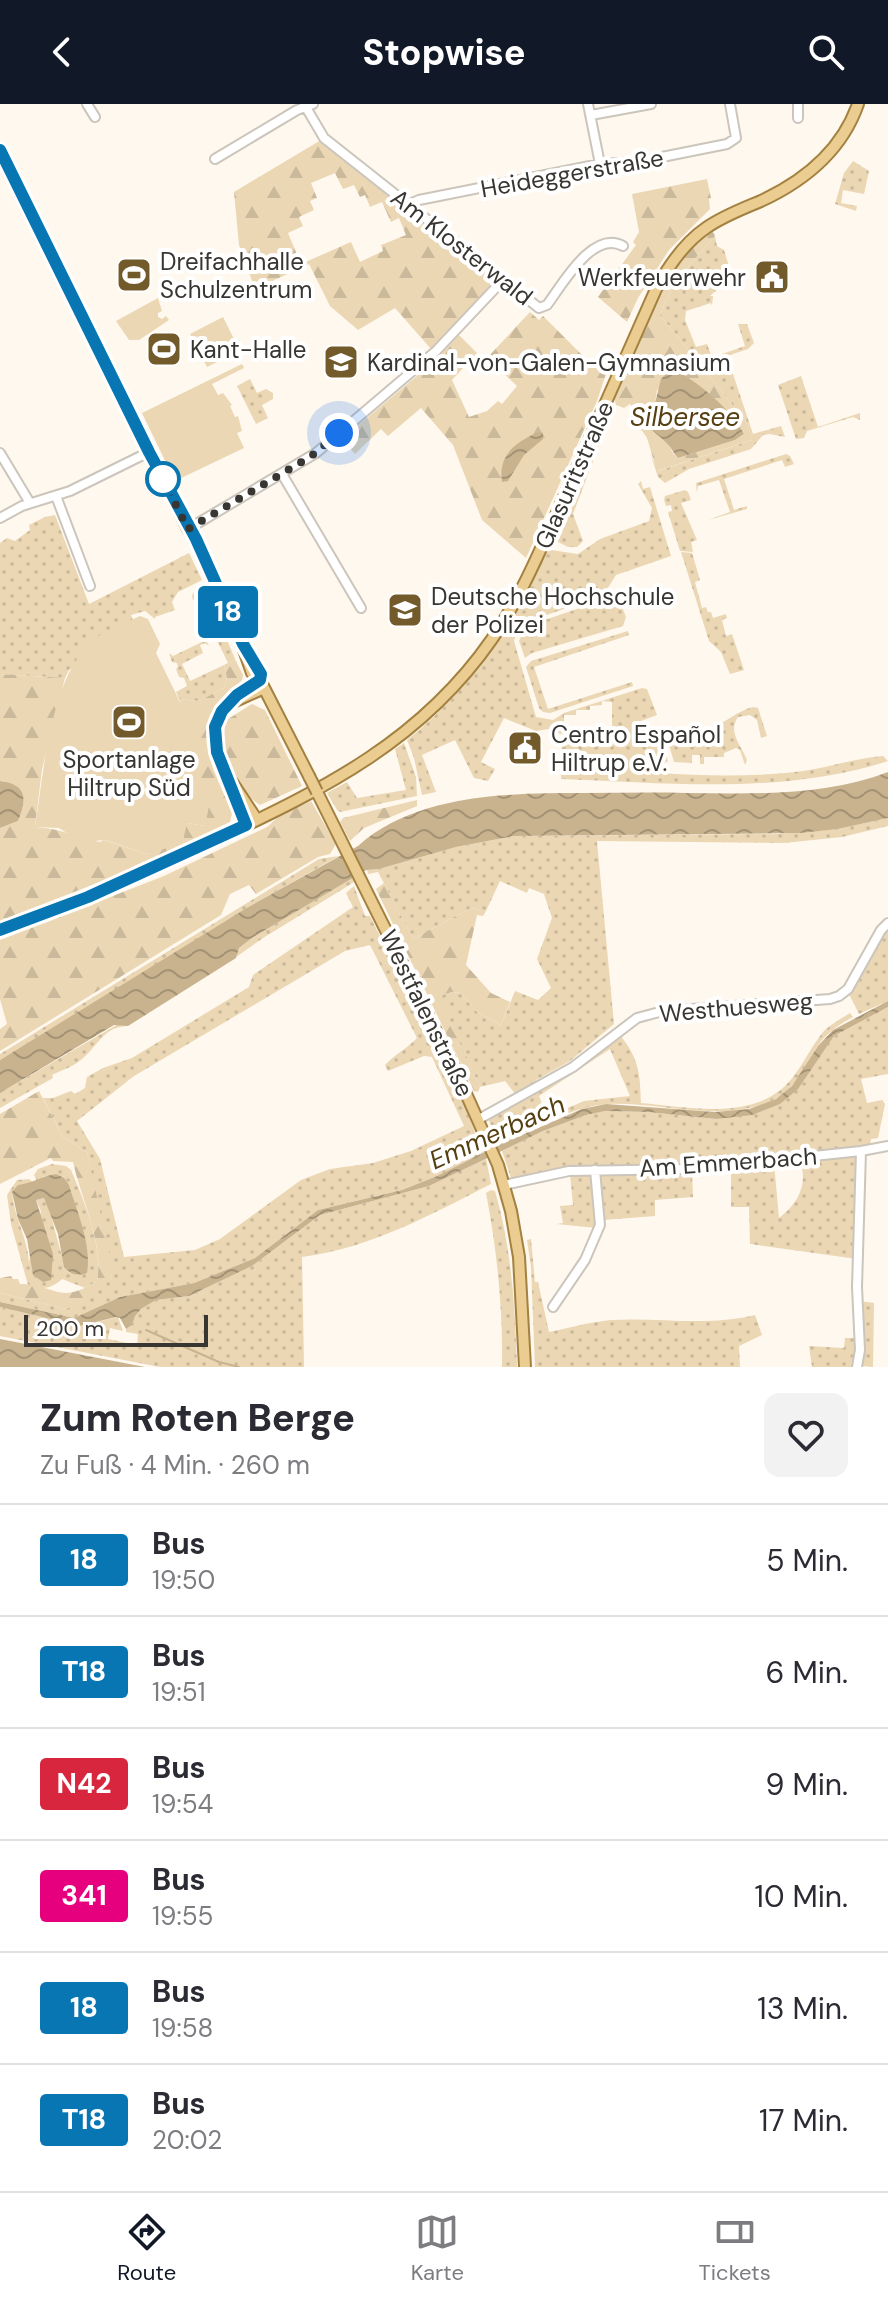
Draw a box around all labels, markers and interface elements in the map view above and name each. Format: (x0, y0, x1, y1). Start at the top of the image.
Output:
text: Stopwise (363, 29, 525, 76)
icon: back (40, 30, 84, 74)
icon: search (804, 30, 848, 74)
street label: Heideggerstraße (478, 142, 666, 204)
street label: Am Klosterwald (385, 182, 539, 312)
place label: Dreifachhalle Schulzentrum (160, 246, 312, 305)
sports icon: Dreifachhalle Schulzentrum (115, 256, 153, 294)
public building icon: Werkfeuerwehr (753, 258, 791, 296)
place label: Werkfeuerwehr (578, 262, 746, 293)
sports icon: Kant-Halle (145, 330, 183, 368)
place label: Kant-Halle (190, 334, 306, 365)
school or university icon: Kardinal-von-Galen-Gymnasium (322, 343, 360, 381)
place label: Kardinal-von-Galen-Gymnasium (367, 347, 731, 378)
street label: Glasuritstraße (528, 396, 620, 554)
water label: Silbersee (630, 400, 740, 434)
your location (319, 413, 359, 453)
unlabelled marker (146, 462, 180, 496)
place label: Deutsche Hochschule der Polizei (431, 581, 674, 640)
line badge: 18 (192, 586, 264, 638)
school or university icon: Deutsche Hochschule der Polizei (386, 591, 424, 629)
text: 18 (214, 593, 242, 630)
sports icon: Sportanlage Hiltrup Süd (110, 703, 148, 741)
place label: Centro Español Hiltrup e.V. (551, 719, 721, 778)
public building icon: Centro Español Hiltrup e.V. (506, 729, 544, 767)
place label: Sportanlage Hiltrup Süd (62, 744, 196, 803)
street label: Westfalenstraße (373, 924, 481, 1102)
street label: Westhuesweg (658, 985, 814, 1029)
water label: Emmerbach (424, 1087, 570, 1177)
street label: Am Emmerbach (638, 1140, 818, 1184)
scale bar (24, 1311, 208, 1347)
text: 200 m (36, 1314, 104, 1343)
text: Zum Roten Berge (40, 1393, 355, 1443)
button: heart (764, 1393, 848, 1477)
text: Zu Fuß · 4 Min. · 260 m (40, 1448, 310, 1482)
text: Bus (152, 1524, 206, 1563)
text: 18 (70, 1541, 98, 1578)
text: 5 Min. (766, 1541, 848, 1580)
text: 19:50 (152, 1563, 215, 1597)
text: Bus (152, 1636, 206, 1675)
text: T18 (62, 1653, 106, 1690)
text: 6 Min. (766, 1653, 848, 1692)
text: 19:51 (152, 1675, 206, 1709)
text: Bus (152, 1748, 206, 1787)
text: N42 (57, 1765, 111, 1802)
text: 9 Min. (766, 1765, 848, 1804)
text: 19:54 (152, 1787, 213, 1821)
text: Bus (152, 1860, 206, 1899)
text: 341 (61, 1877, 107, 1914)
text: 10 Min. (755, 1877, 848, 1916)
text: 19:55 (152, 1899, 213, 1933)
text: Bus (152, 1972, 206, 2011)
text: 18 (70, 1989, 98, 2026)
text: 13 Min. (757, 1989, 848, 2028)
text: 19:58 (152, 2011, 213, 2045)
text: Bus (152, 2084, 206, 2123)
text: T18 (62, 2101, 106, 2138)
text: 17 Min. (759, 2101, 848, 2140)
text: 20:02 (152, 2123, 222, 2157)
tab: Route (117, 2210, 176, 2287)
tab: Karte (411, 2210, 464, 2287)
tab: Tickets (698, 2210, 771, 2287)

